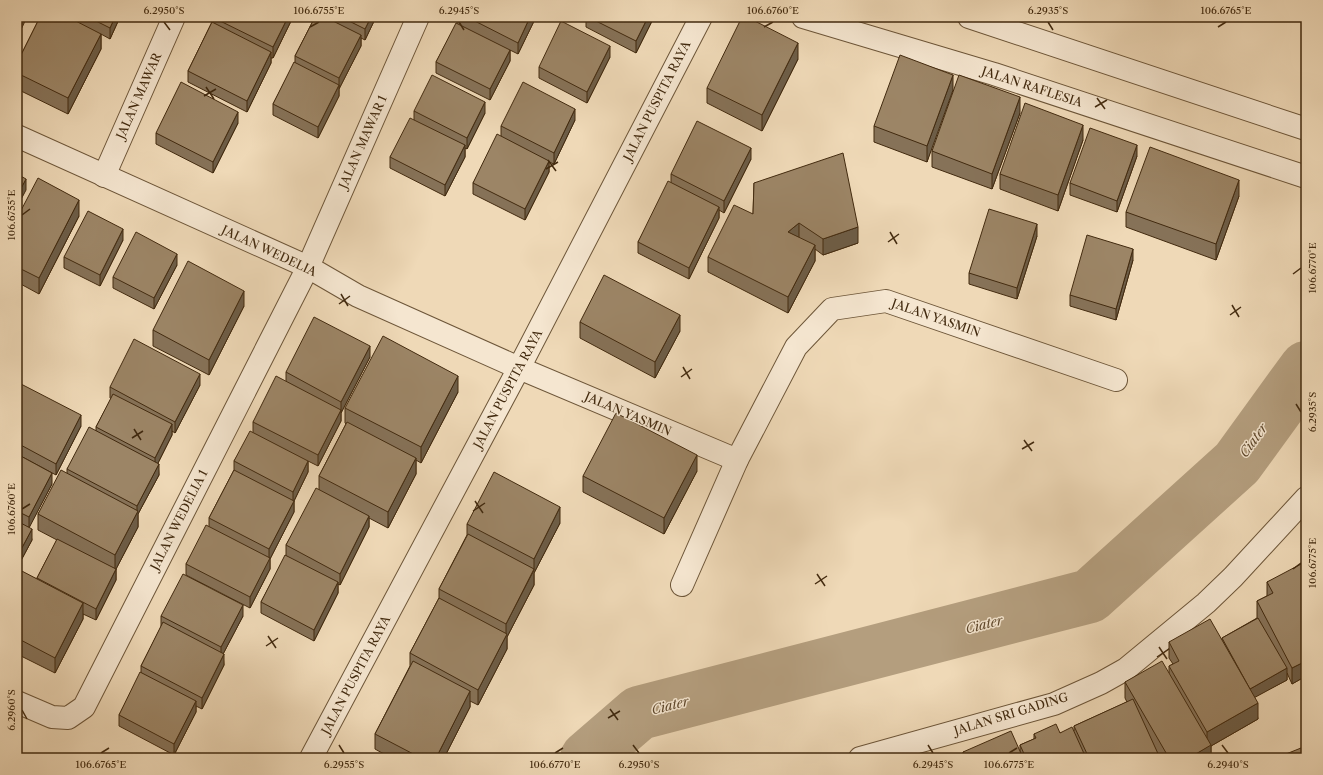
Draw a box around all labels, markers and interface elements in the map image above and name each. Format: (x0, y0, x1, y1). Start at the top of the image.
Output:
text: 6.2950°S (143, 4, 185, 17)
text: 106.6755°E (294, 4, 344, 17)
text: 6.2945°S (439, 4, 479, 17)
text: 106.6760°E (747, 4, 799, 17)
text: 6.2935°S (1028, 4, 1068, 17)
text: 106.6765°E (1201, 4, 1252, 17)
street label: JALAN PUSPITA RAYA (619, 37, 694, 165)
street label: JALAN MAWAR (112, 49, 165, 143)
street label: JALAN RAFLESIA (978, 63, 1086, 110)
street label: JALAN MAWAR 1 (334, 93, 390, 193)
text: 106.6755°E (5, 190, 18, 240)
street label: JALAN WEDELIA (217, 221, 320, 280)
text: 106.6770°E (1306, 242, 1319, 294)
street label: JALAN YASMIN (888, 295, 983, 340)
street label: JALAN PUSPITA RAYA (469, 326, 546, 453)
street label: JALAN YASMIN (581, 388, 674, 439)
text: 6.2935°S (1306, 392, 1319, 432)
water label: Ciater (1235, 419, 1271, 460)
street label: JALAN WEDELIA 1 (146, 467, 210, 574)
text: 106.6760°E (5, 483, 18, 535)
text: 106.6775°E (1306, 538, 1319, 588)
water label: Ciater (964, 611, 1005, 636)
street label: JALAN PUSPITA RAYA (317, 612, 394, 739)
text: 6.2960°S (5, 689, 18, 731)
street label: JALAN SRI GADING (950, 689, 1070, 739)
water label: Ciater (650, 692, 691, 717)
text: 106.6765°E (76, 758, 127, 771)
text: 6.2955°S (324, 758, 364, 771)
text: 106.6770°E (529, 758, 581, 771)
text: 6.2950°S (618, 758, 660, 771)
text: 6.2945°S (913, 758, 953, 771)
text: 106.6775°E (984, 758, 1034, 771)
text: 6.2940°S (1207, 758, 1249, 771)

